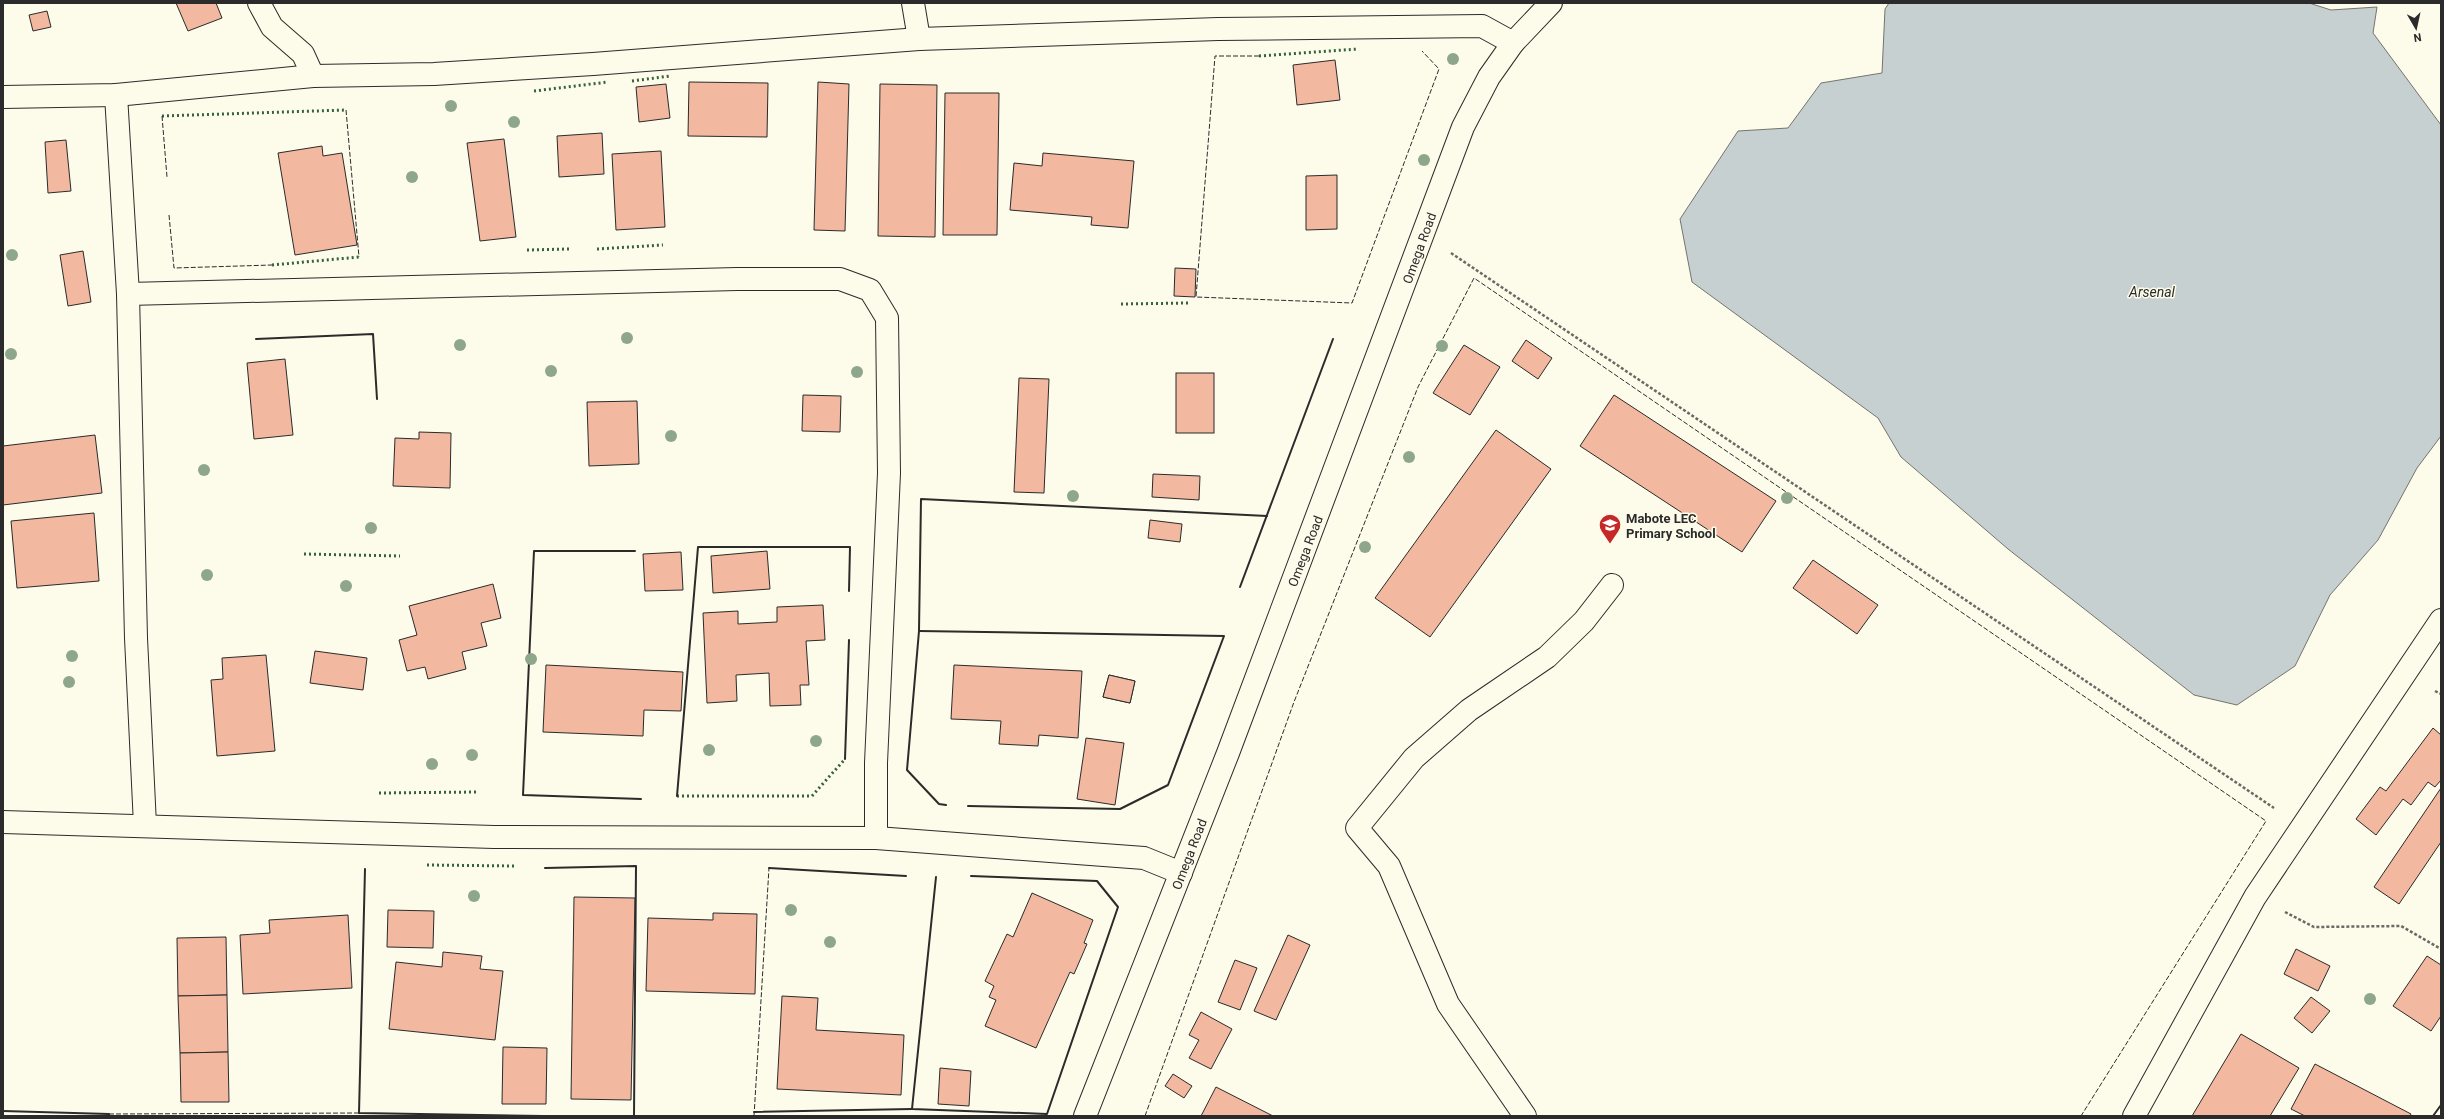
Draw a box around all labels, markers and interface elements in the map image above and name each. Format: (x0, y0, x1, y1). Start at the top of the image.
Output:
north arrow (2396, 8, 2436, 48)
text: N (2412, 30, 2422, 44)
street label: Omega Road (1400, 211, 1439, 286)
water label: Arsenal (2128, 284, 2176, 300)
place label: Mabote LEC Primary School (1626, 511, 1716, 541)
school or university icon: Mabote LEC Primary School (1597, 512, 1623, 545)
street label: Omega Road (1285, 514, 1326, 589)
street label: Omega Road (1169, 817, 1210, 892)

